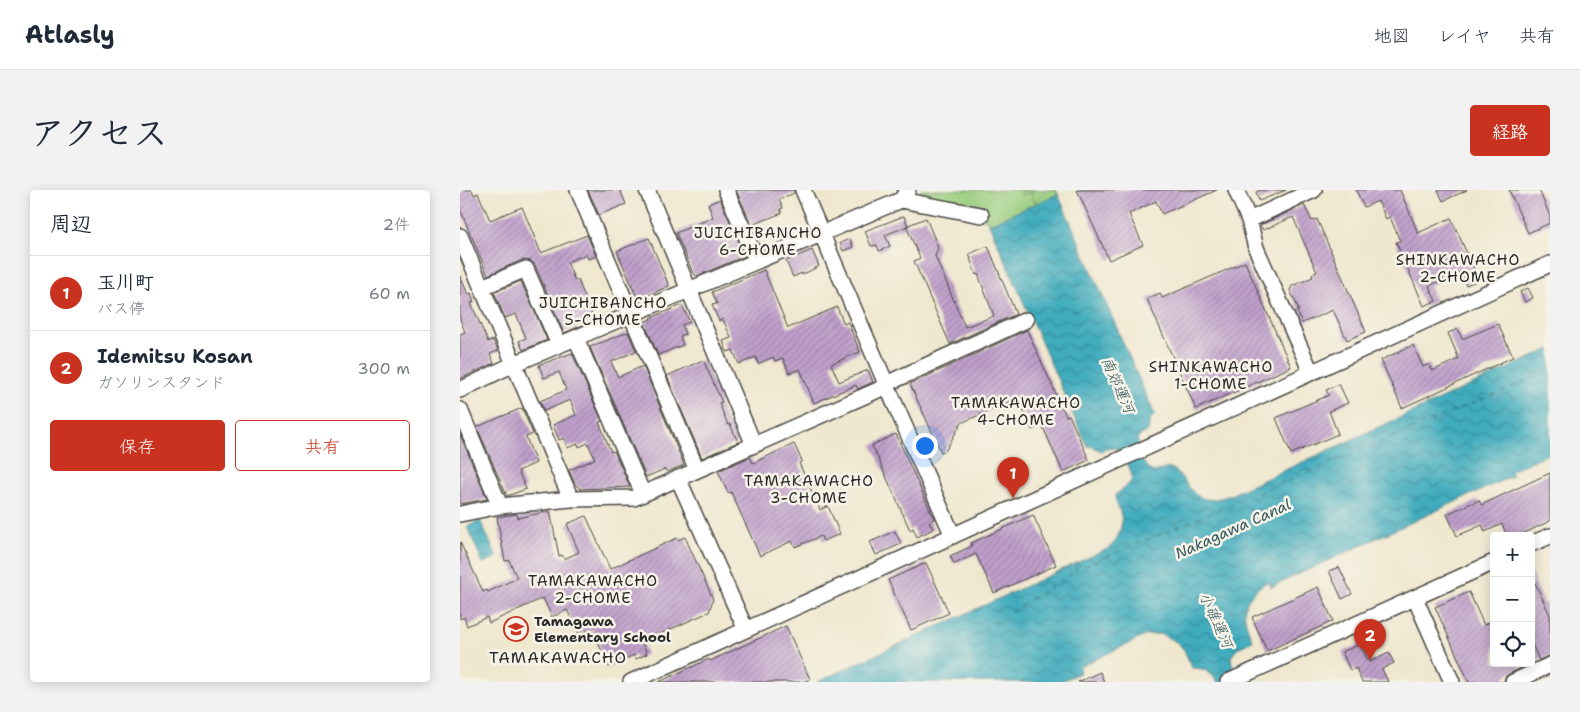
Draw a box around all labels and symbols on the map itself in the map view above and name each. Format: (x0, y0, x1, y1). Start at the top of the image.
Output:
district label: JUICHIBANCHO 6-CHOME (694, 223, 822, 260)
district label: SHINKAWACHO 2-CHOME (1396, 250, 1520, 287)
district label: JUICHIBANCHO 5-CHOME (539, 293, 667, 330)
water label: 南郊運河 (1097, 354, 1140, 418)
district label: SHINKAWACHO 1-CHOME (1149, 357, 1273, 394)
district label: TAMAKAWACHO 4-CHOME (951, 393, 1081, 430)
your location (912, 433, 938, 459)
pin: 1 (997, 457, 1029, 498)
district label: TAMAKAWACHO 3-CHOME (744, 471, 874, 508)
water label: Nakagawa Canal (1172, 494, 1294, 564)
district label: TAMAKAWACHO 2-CHOME (528, 571, 658, 608)
water label: 小碓運河 (1194, 589, 1239, 653)
place label: Tamagawa Elementary School (534, 612, 671, 646)
school or university icon: Tamagawa Elementary School (503, 616, 529, 642)
pin: 2 (1354, 619, 1386, 660)
district label: TAMAKAWACHO (489, 647, 627, 668)

